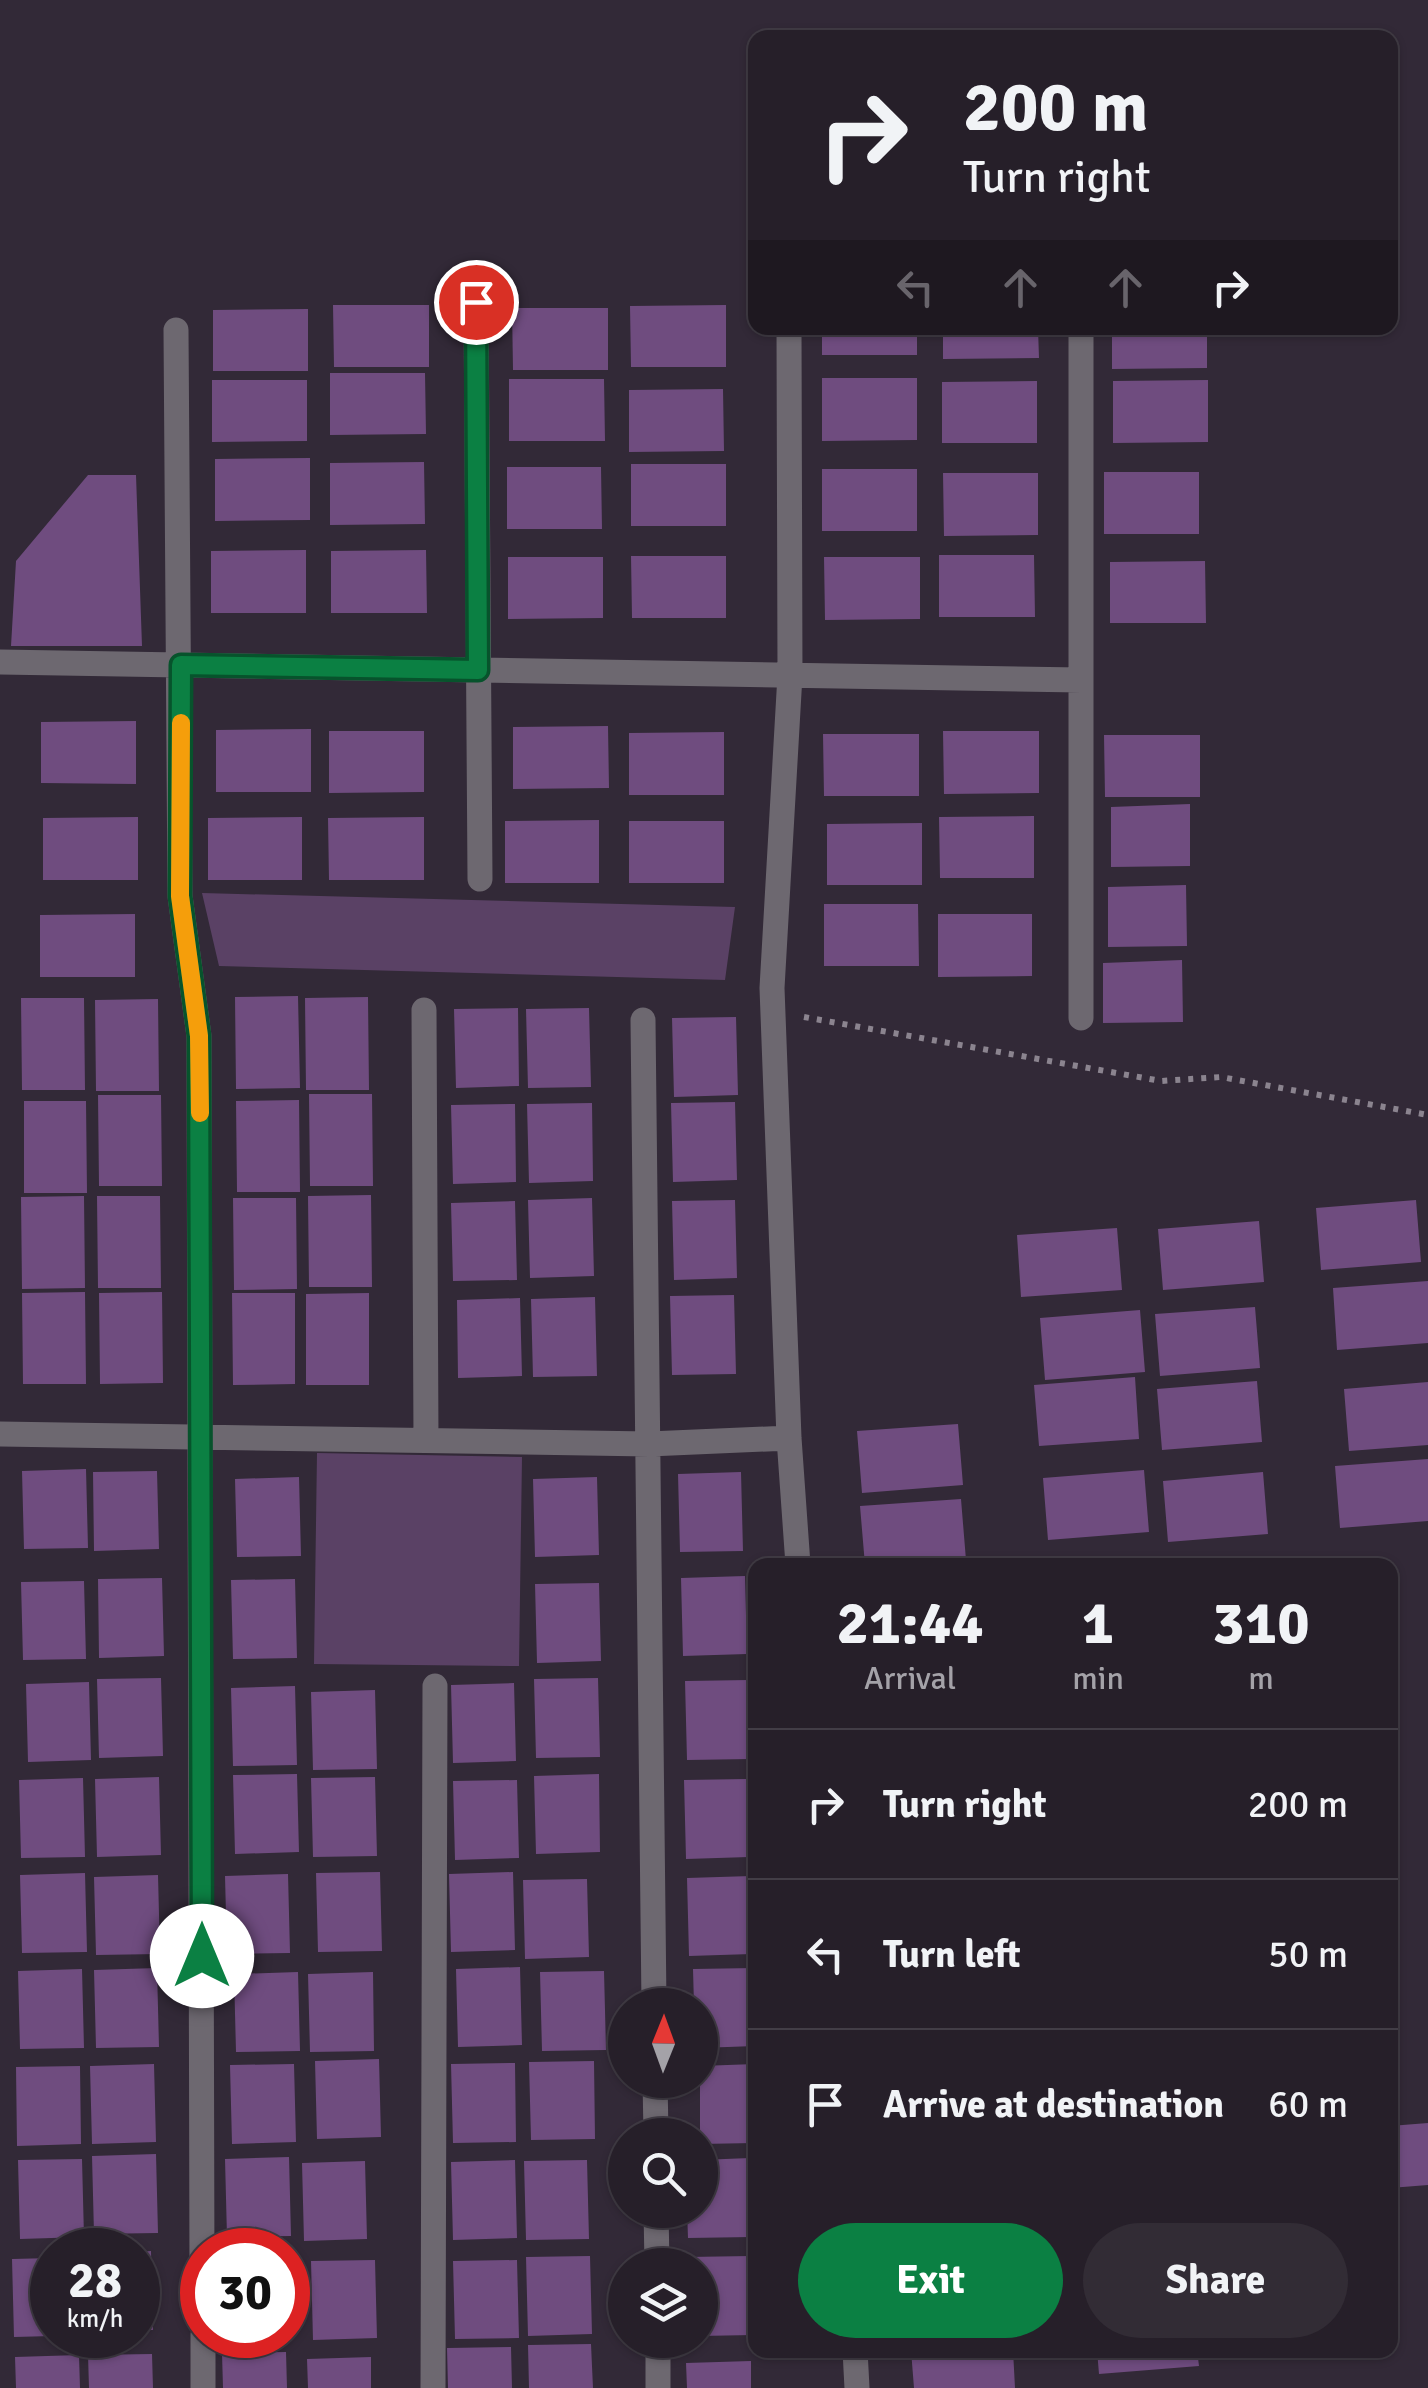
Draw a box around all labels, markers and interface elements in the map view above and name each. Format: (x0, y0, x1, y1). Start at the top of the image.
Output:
text: 200 m (963, 64, 1148, 150)
icon: right (798, 70, 928, 200)
text: Turn right (963, 150, 1151, 205)
pin (434, 260, 519, 345)
icon: left (888, 260, 943, 315)
icon: ahead (993, 260, 1048, 315)
icon: ahead (1098, 260, 1153, 315)
icon: right (1203, 260, 1258, 315)
icon: arrive (449, 275, 504, 330)
text: 21:44 (836, 1587, 984, 1661)
text: 1 (1082, 1587, 1114, 1661)
text: 310 (1212, 1587, 1310, 1661)
text: Arrival (864, 1659, 956, 1698)
text: min (1072, 1659, 1124, 1698)
text: m (1248, 1659, 1274, 1698)
icon: right (798, 1777, 853, 1832)
text: Turn right (883, 1781, 1047, 1828)
text: 200 m (1248, 1781, 1348, 1828)
position arrow (150, 1904, 254, 2008)
icon: left (798, 1927, 853, 1982)
text: Turn left (883, 1931, 1021, 1978)
text: 50 m (1268, 1931, 1348, 1978)
north arrow (608, 1988, 718, 2098)
map controls (608, 1988, 718, 2358)
icon: arrive (798, 2077, 853, 2132)
text: Arrive at destination (883, 2081, 1224, 2128)
text: 60 m (1268, 2081, 1348, 2128)
button: search (608, 2118, 718, 2228)
button: Exit (798, 2223, 1063, 2338)
button: Share (1083, 2223, 1348, 2338)
speed limit sign: 30 (180, 2228, 310, 2358)
button: layers (608, 2248, 718, 2358)
text: 28 (68, 2250, 122, 2312)
text: km/h (67, 2303, 123, 2334)

